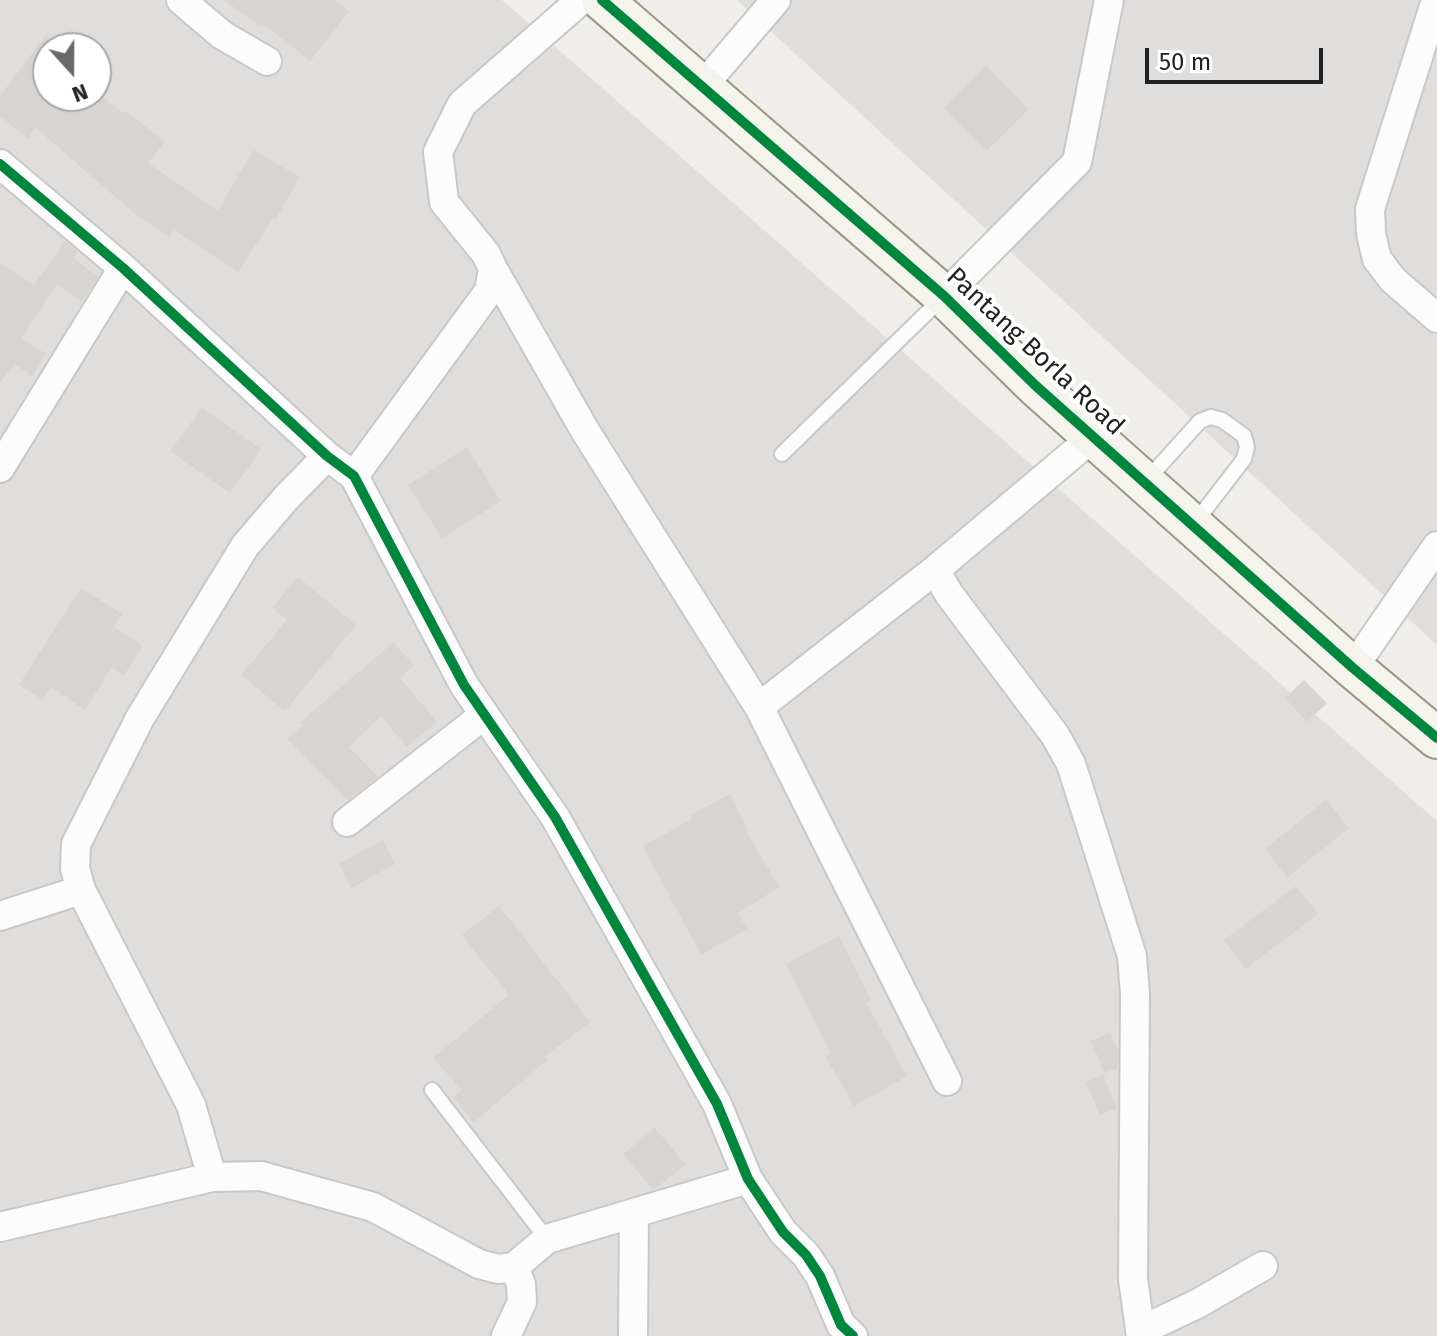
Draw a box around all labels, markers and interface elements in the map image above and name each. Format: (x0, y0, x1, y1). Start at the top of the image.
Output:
north arrow (32, 32, 112, 112)
scale bar (1149, 32, 1327, 82)
text: 50 m (1159, 48, 1211, 76)
text: N (68, 78, 92, 108)
street label: Pantang Borla Road (940, 262, 1130, 442)

